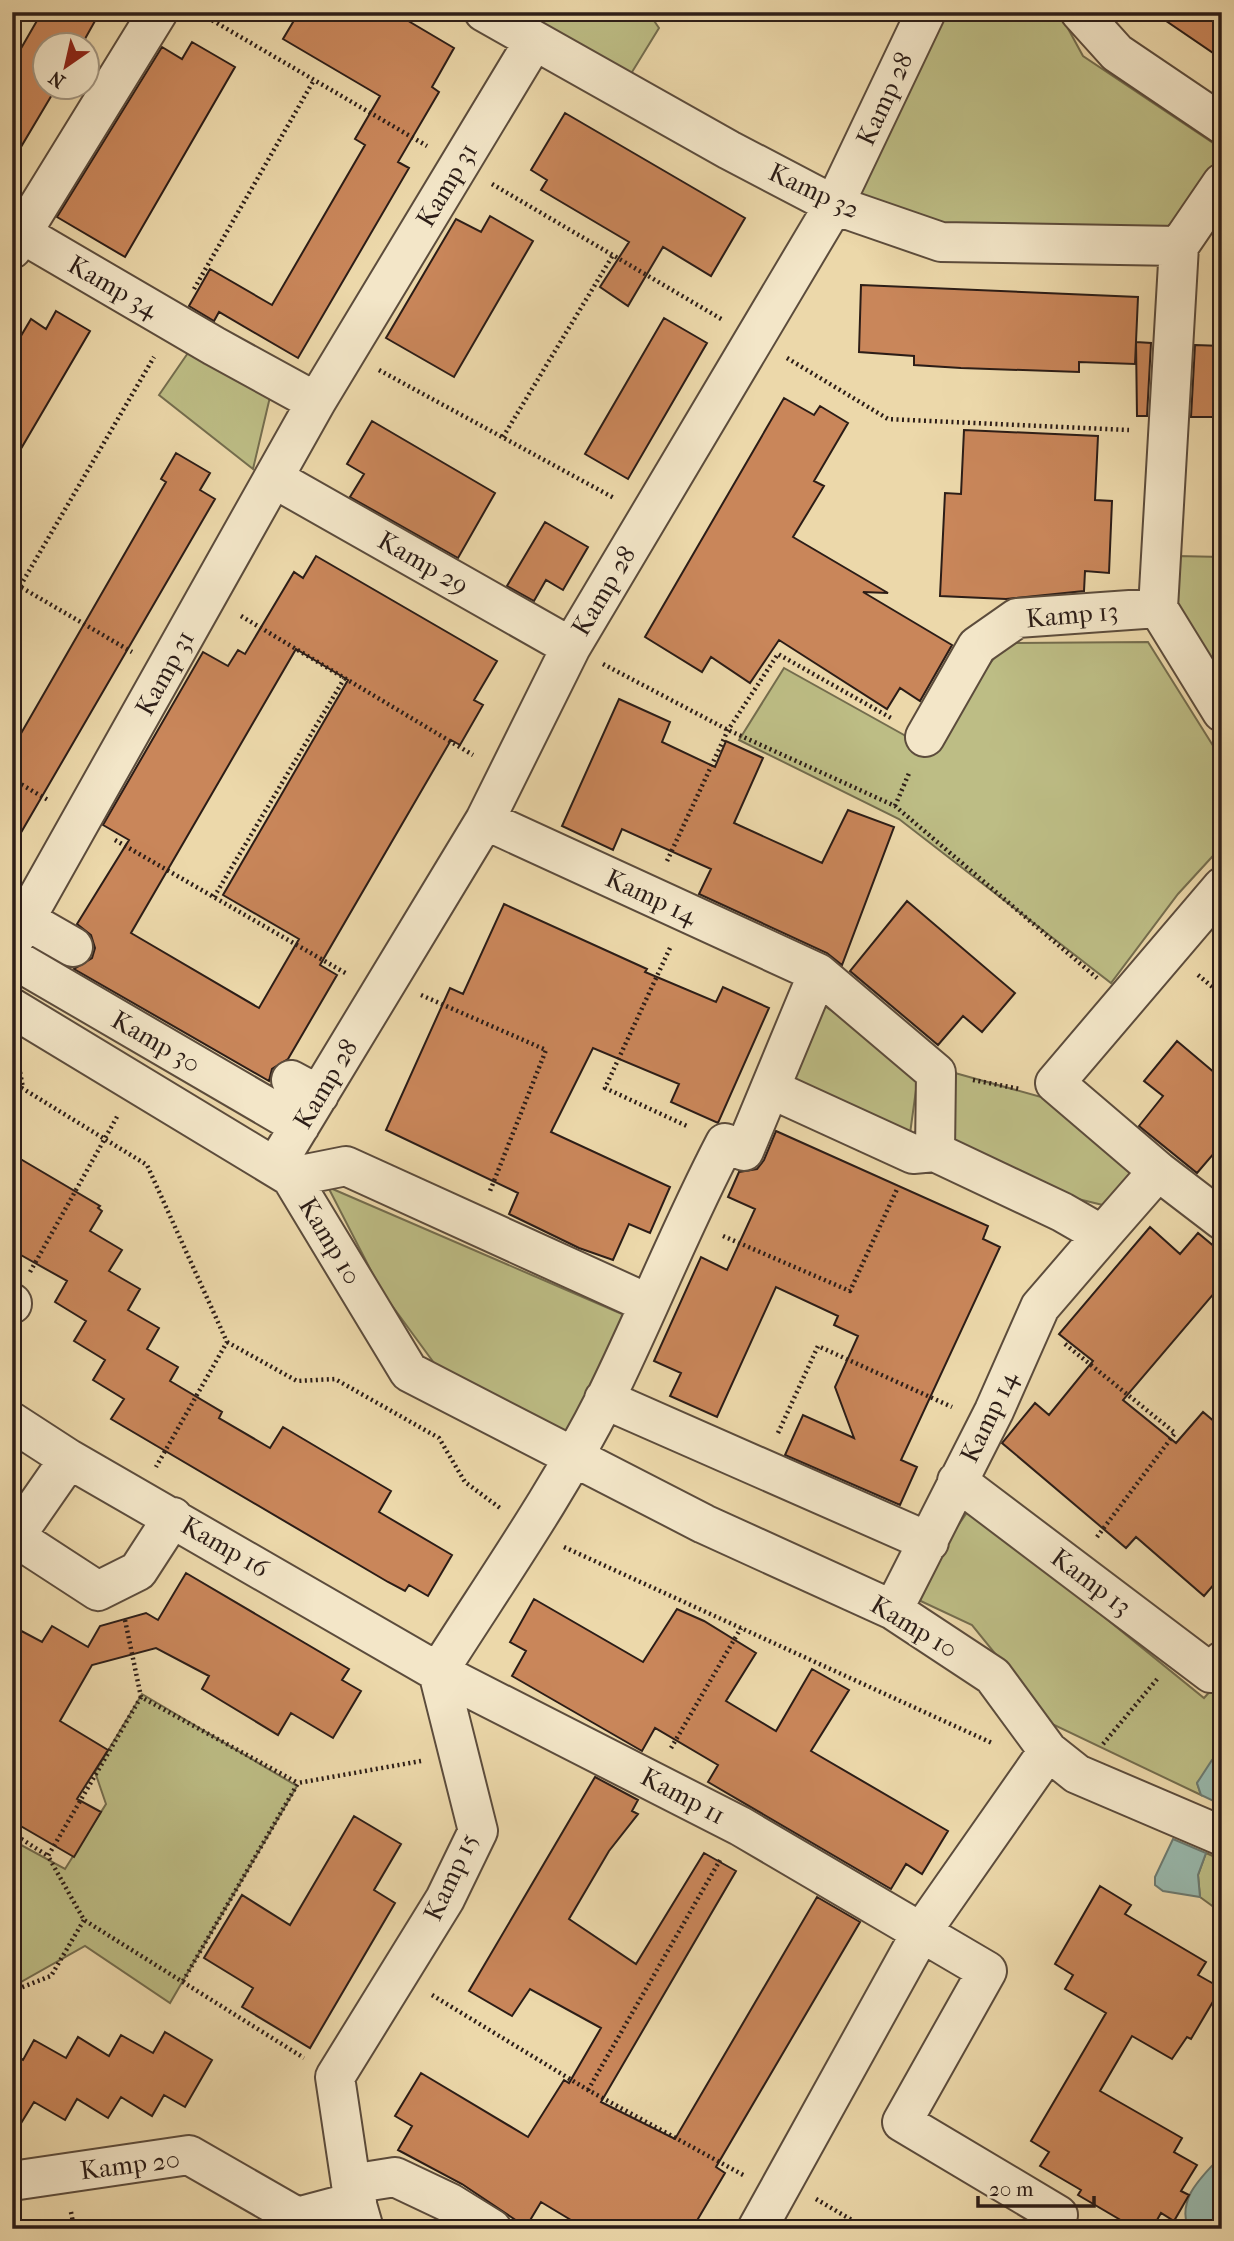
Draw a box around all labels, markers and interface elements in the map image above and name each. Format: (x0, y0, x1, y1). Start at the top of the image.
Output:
north arrow (32, 32, 102, 102)
street label: Kamp 28 (850, 48, 920, 150)
text: N (44, 66, 69, 92)
street label: Kamp 31 (410, 137, 484, 233)
street label: Kamp 32 (764, 157, 864, 225)
street label: Kamp 34 (63, 249, 164, 325)
street label: Kamp 29 (372, 525, 474, 601)
street label: Kamp 28 (565, 541, 643, 641)
street label: Kamp 13 (1025, 596, 1119, 634)
street label: Kamp 31 (129, 625, 201, 721)
street label: Kamp 14 (600, 862, 702, 932)
street label: Kamp 30 (106, 1004, 206, 1080)
street label: Kamp 28 (287, 1034, 365, 1134)
street label: Kamp 10 (292, 1192, 368, 1290)
street label: Kamp 14 (954, 1366, 1025, 1467)
street label: Kamp 16 (176, 1510, 275, 1585)
street label: Kamp 13 (1045, 1542, 1137, 1622)
street label: Kamp 10 (865, 1589, 963, 1665)
street label: Kamp 11 (636, 1761, 730, 1831)
street label: Kamp 15 (417, 1828, 485, 1926)
street label: Kamp 20 (78, 2144, 182, 2186)
scale bar (978, 2164, 1094, 2208)
text: 20 m (989, 2177, 1034, 2201)

